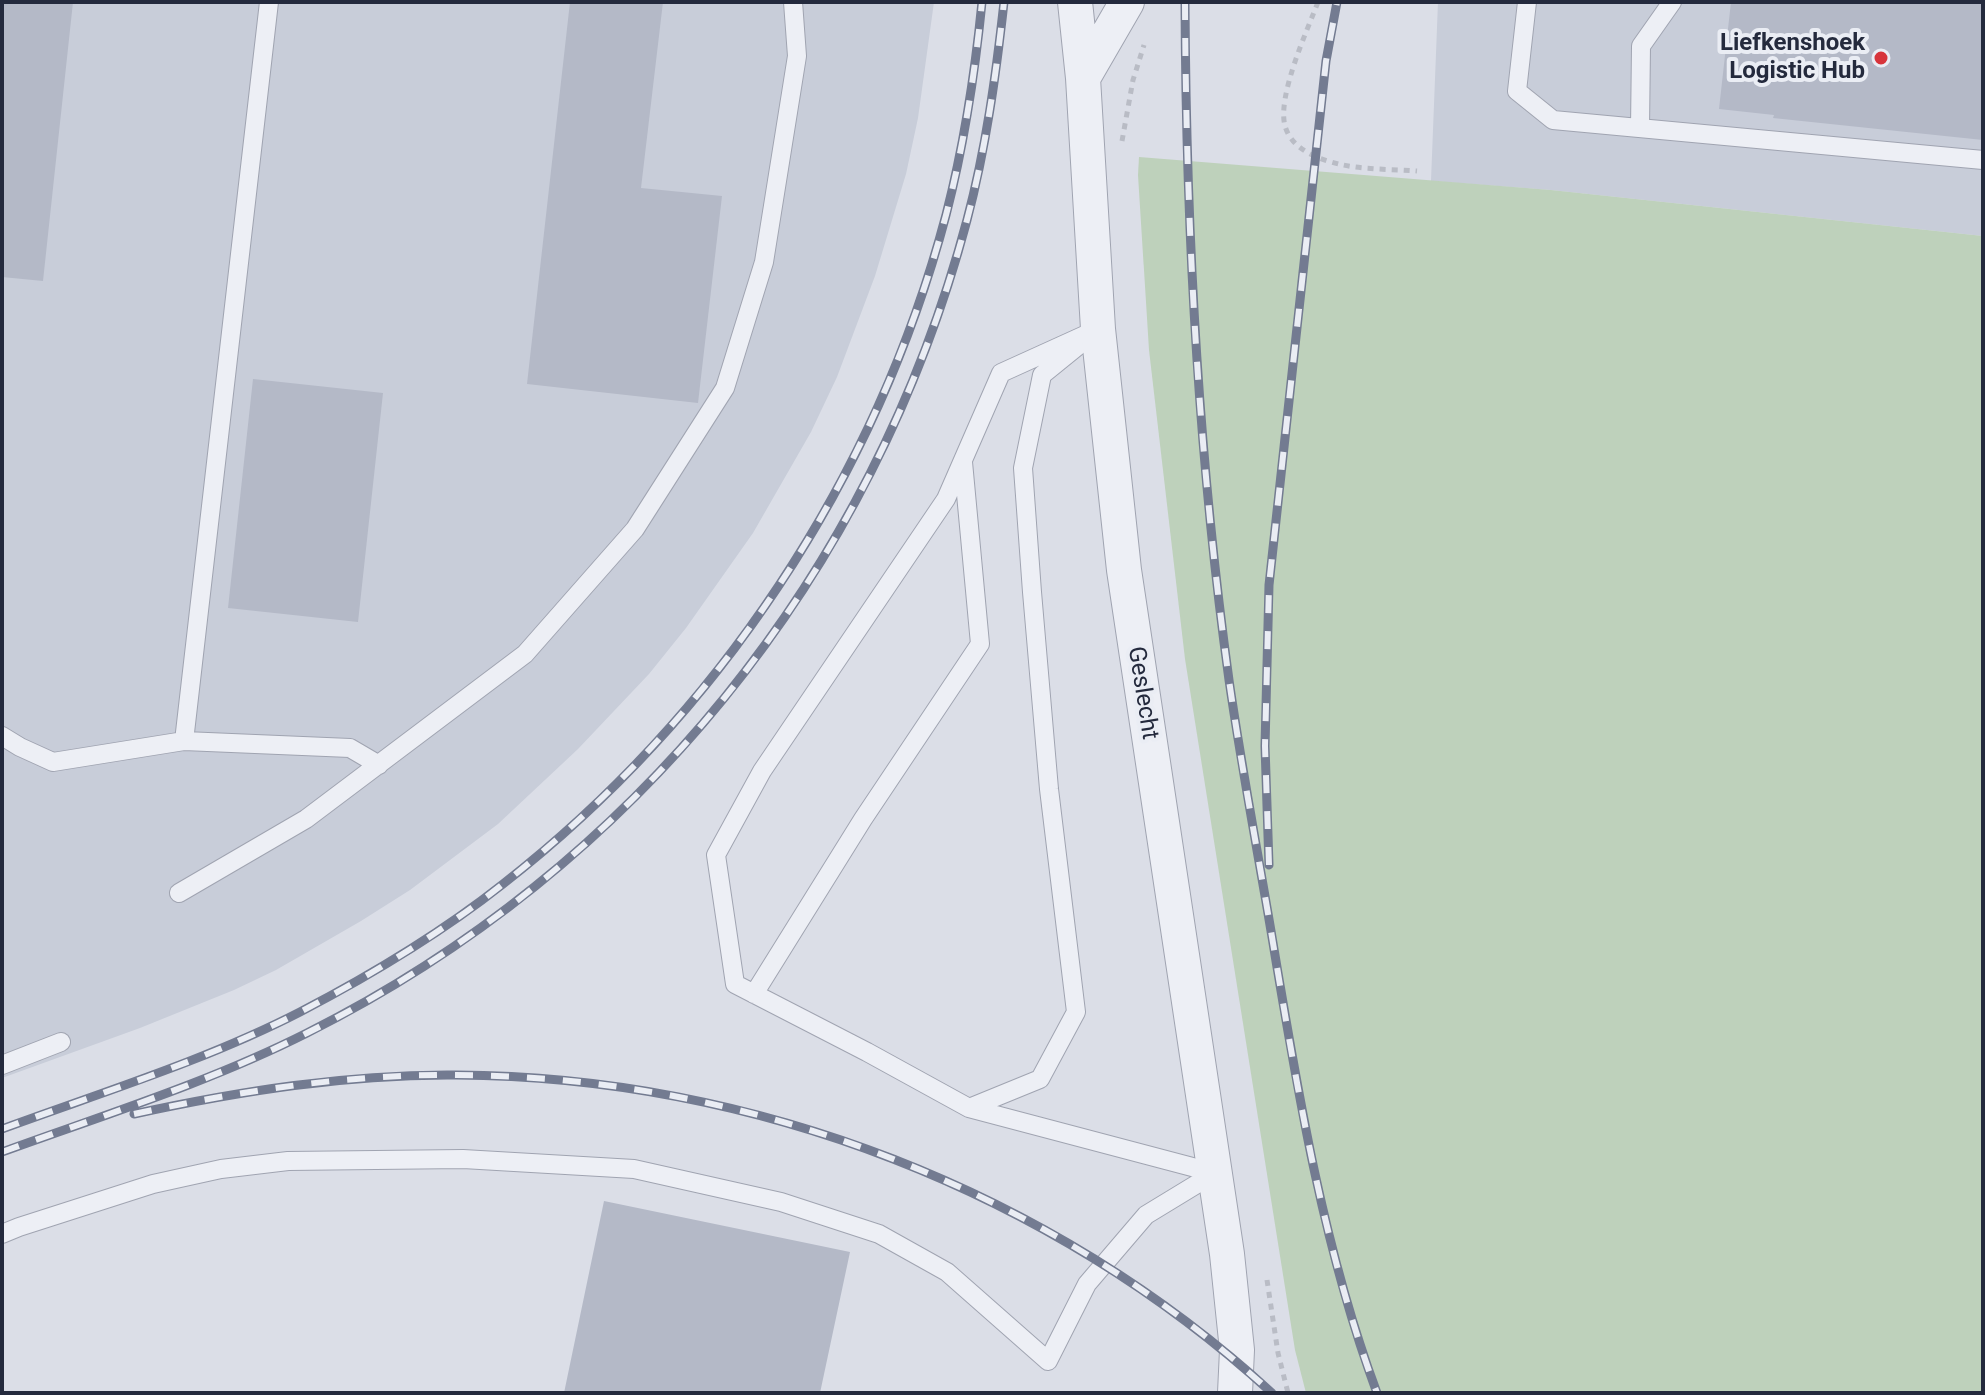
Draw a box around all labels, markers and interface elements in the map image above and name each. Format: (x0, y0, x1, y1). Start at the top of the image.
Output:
place label: Liefkenshoek Logistic Hub (1720, 30, 1865, 86)
marker: Liefkenshoek Logistic Hub (1872, 49, 1890, 67)
street label: Geslecht (1120, 644, 1164, 742)

